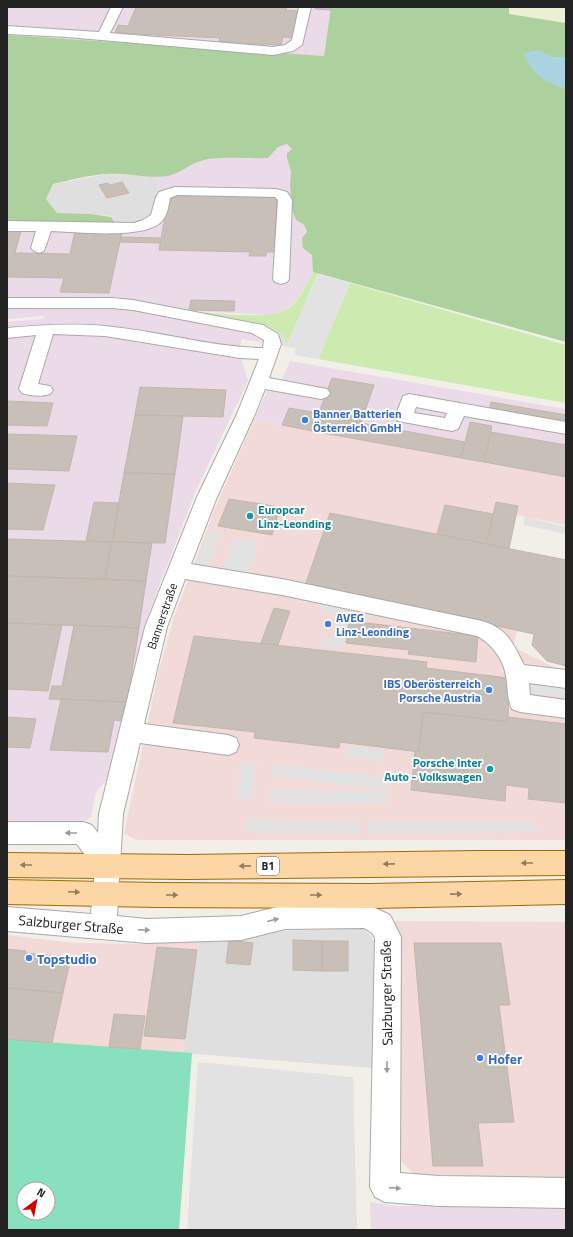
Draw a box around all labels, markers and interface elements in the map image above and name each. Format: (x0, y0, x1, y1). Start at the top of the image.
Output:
place label: Banner Batterien Österreich GmbH (313, 404, 402, 437)
marker: Banner Batterien Österreich GmbH (300, 415, 310, 425)
place label: Europcar Linz-Leonding (258, 500, 332, 533)
marker: Europcar Linz-Leonding (245, 511, 255, 521)
street label: Bannerstraße (142, 580, 182, 652)
place label: AVEG Linz-Leonding (336, 608, 410, 641)
marker: AVEG Linz-Leonding (323, 619, 333, 629)
place label: IBS Oberösterreich Porsche Austria (383, 674, 481, 707)
marker: IBS Oberösterreich Porsche Austria (484, 685, 494, 695)
place label: Porsche Inter Auto - Volkswagen (384, 753, 483, 786)
marker: Porsche Inter Auto - Volkswagen (485, 764, 495, 774)
one-way arrow (64, 830, 77, 836)
road number: B1 (257, 857, 279, 875)
one-way arrow (520, 860, 533, 866)
one-way arrow (382, 861, 395, 867)
one-way arrow (19, 862, 32, 868)
one-way arrow (238, 863, 251, 869)
one-way arrow (68, 889, 81, 895)
one-way arrow (450, 891, 463, 897)
one-way arrow (166, 892, 179, 898)
one-way arrow (310, 892, 323, 898)
street label: Salzburger Straße (18, 909, 124, 939)
one-way arrow (266, 917, 279, 923)
one-way arrow (137, 927, 150, 934)
street label: Salzburger Straße (375, 940, 397, 1046)
place label: Topstudio (37, 948, 97, 969)
marker: Topstudio (24, 953, 34, 963)
place label: Hofer (488, 1048, 522, 1069)
marker: Hofer (475, 1053, 485, 1063)
one-way arrow (383, 1061, 390, 1073)
north arrow (16, 1181, 56, 1221)
text: N (34, 1184, 49, 1201)
one-way arrow (389, 1185, 401, 1192)

